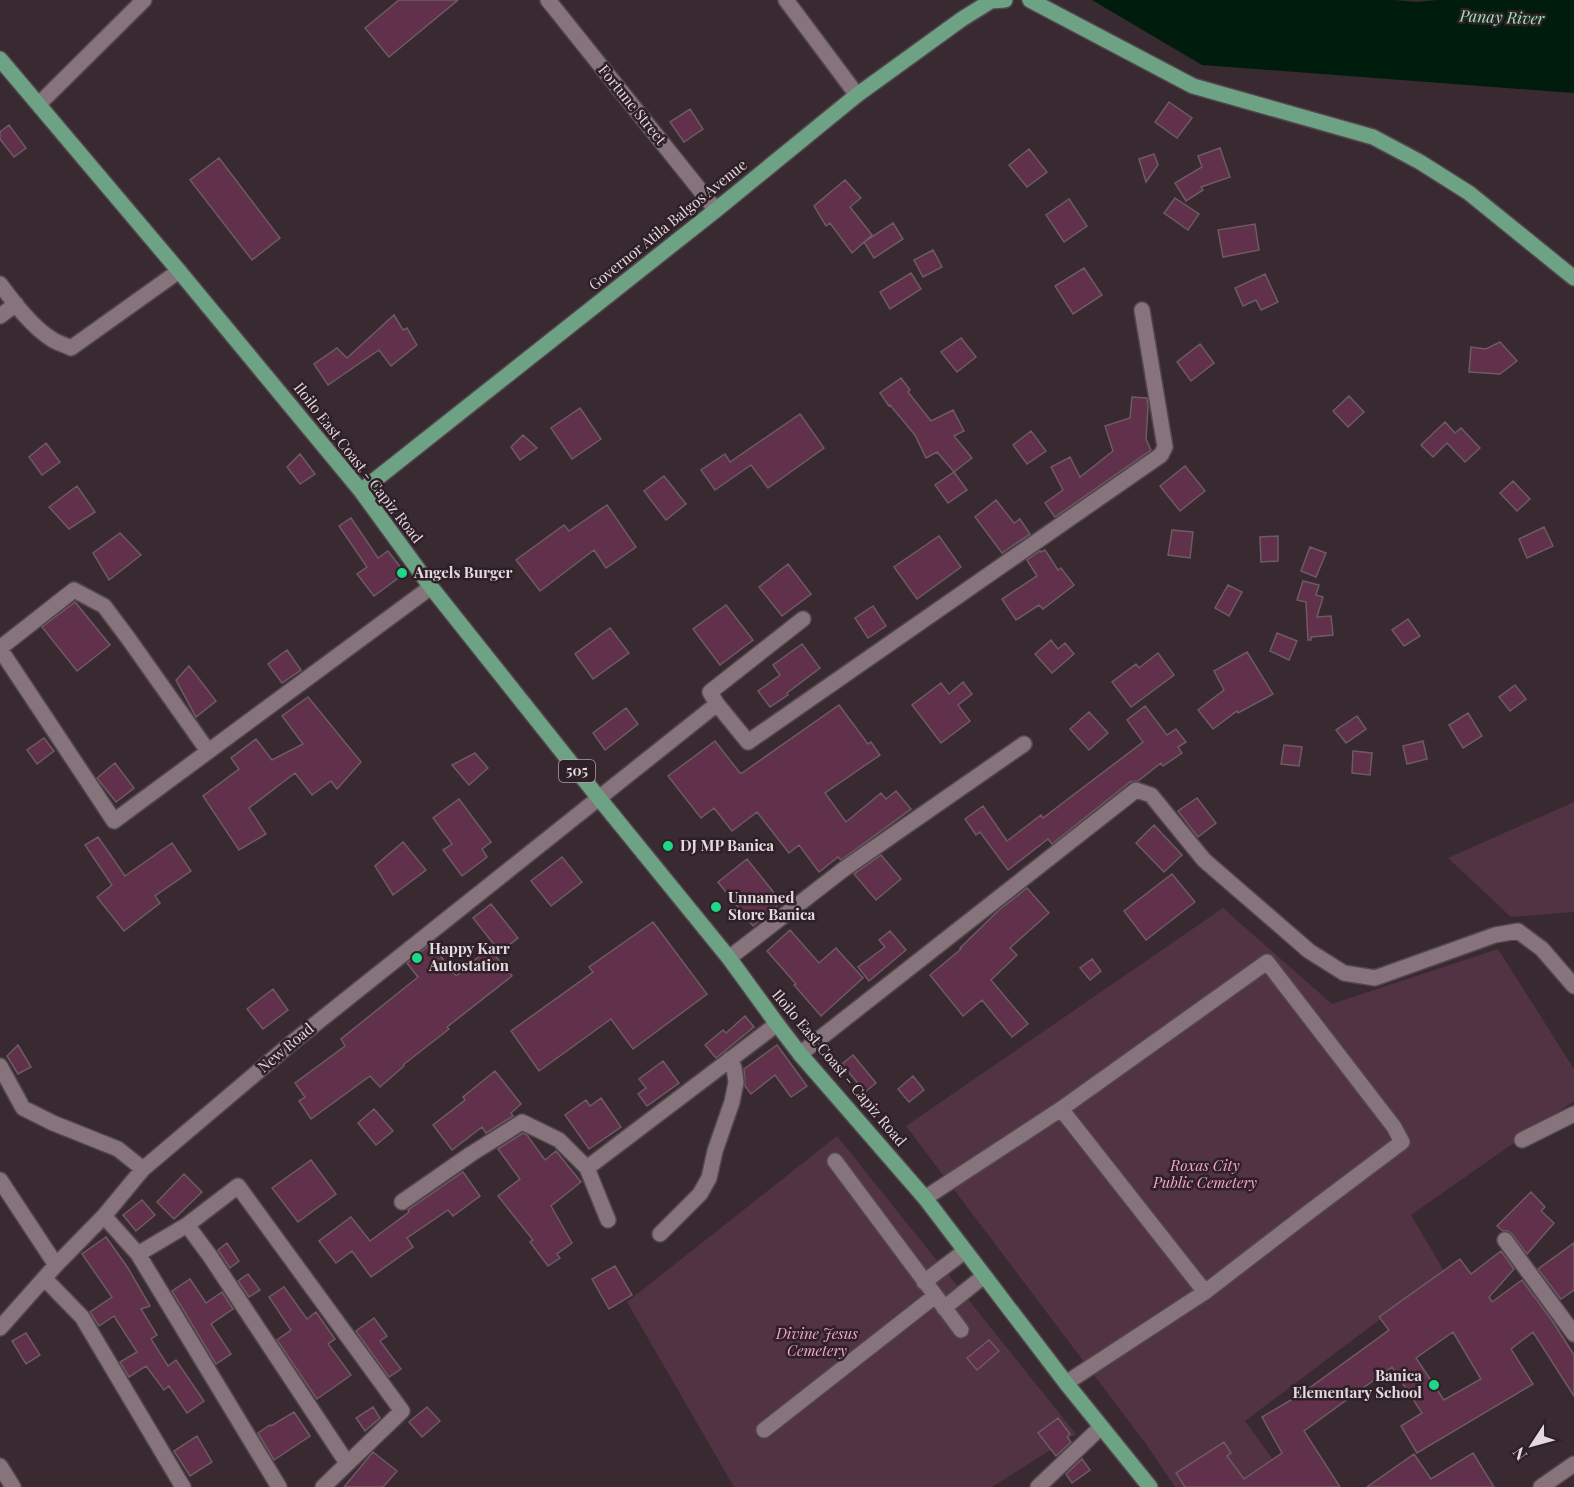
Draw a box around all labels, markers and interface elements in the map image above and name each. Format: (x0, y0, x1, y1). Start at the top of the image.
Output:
water label: Panay River (1458, 4, 1546, 29)
street label: Fortune Street (594, 60, 672, 149)
street label: Governor Atila Balgos Avenue (584, 154, 751, 294)
street label: Iloilo East Coast - Capiz Road (290, 378, 428, 547)
place label: Angels Burger (413, 562, 513, 582)
marker: Angels Burger (395, 566, 409, 580)
road number: 505 (559, 760, 595, 782)
place label: DJ MP Banica (680, 835, 774, 855)
marker: DJ MP Banica (661, 839, 675, 853)
place label: Unnamed Store Banica (728, 887, 816, 924)
marker: Unnamed Store Banica (709, 900, 723, 914)
place label: Happy Karr Autostation (428, 938, 510, 975)
marker: Happy Karr Autostation (410, 951, 424, 965)
street label: Iloilo East Coast - Capiz Road (768, 985, 911, 1150)
street label: New Road (253, 1018, 318, 1076)
park label: Roxas City Public Cemetery (1152, 1155, 1257, 1192)
park label: Divine Jesus Cemetery (775, 1323, 858, 1360)
place label: Banica Elementary School (1293, 1365, 1422, 1402)
marker: Banica Elementary School (1427, 1378, 1441, 1392)
north arrow (1502, 1415, 1562, 1475)
text: N (1507, 1443, 1531, 1465)

